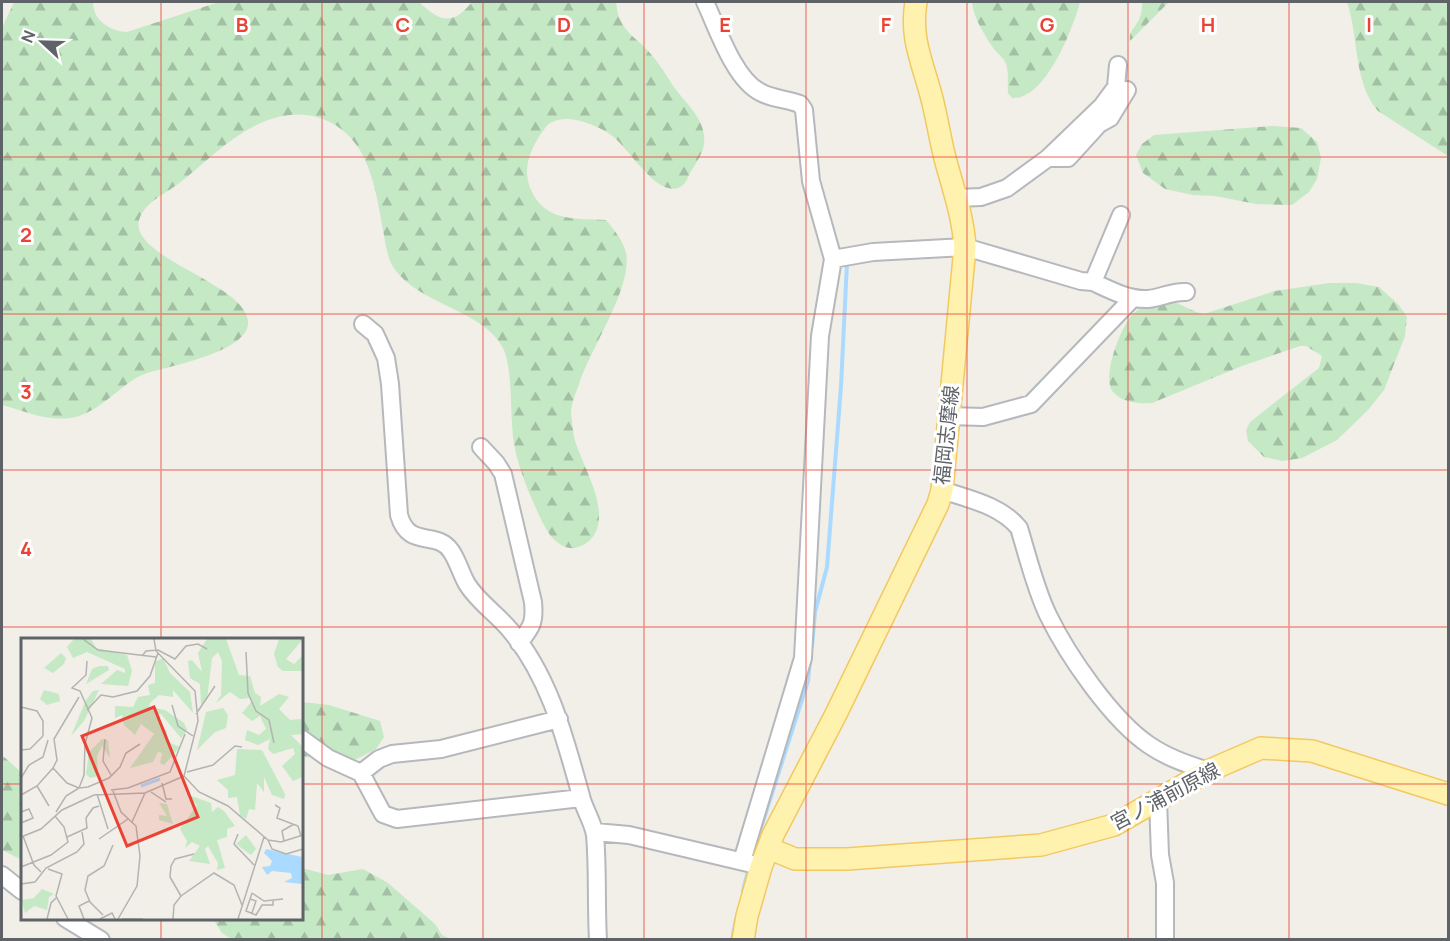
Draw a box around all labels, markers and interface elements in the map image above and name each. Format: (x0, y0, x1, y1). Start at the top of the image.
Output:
text: B (236, 11, 249, 38)
text: C (396, 11, 410, 38)
text: D (557, 11, 571, 38)
text: E (719, 11, 731, 38)
text: F (881, 11, 892, 38)
text: G (1040, 11, 1055, 38)
text: H (1201, 11, 1215, 38)
text: I (1366, 11, 1372, 38)
north arrow (12, 12, 72, 72)
text: N (16, 27, 40, 46)
text: 2 (20, 221, 32, 248)
text: 3 (20, 378, 32, 405)
street label: 福岡志摩線 (927, 384, 965, 486)
text: 4 (20, 535, 32, 562)
inset map (21, 638, 303, 920)
street label: 宮ノ浦前原線 (1106, 756, 1224, 836)

